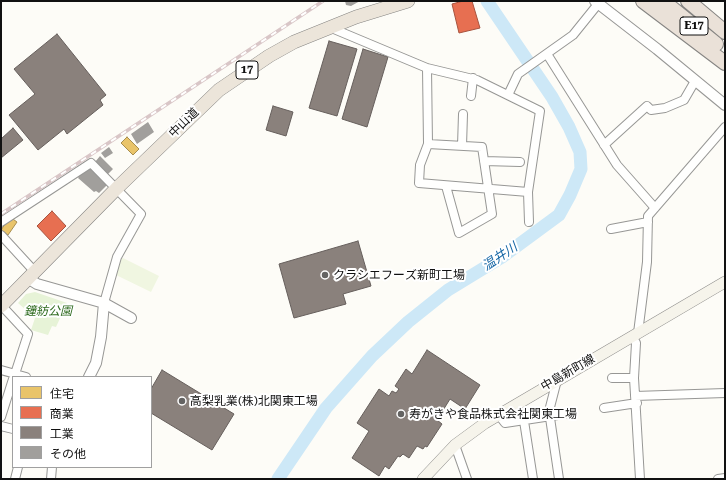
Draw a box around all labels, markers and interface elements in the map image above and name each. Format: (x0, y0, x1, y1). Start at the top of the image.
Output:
road number: E17 (680, 17, 708, 35)
road number: 17 (236, 61, 258, 79)
street label: 中山道 (166, 105, 202, 141)
water label: 温井川 (479, 240, 521, 274)
place label: クラシエフーズ新町工場 (333, 268, 465, 282)
marker: クラシエフーズ新町工場 (320, 270, 330, 280)
park label: 鐘紡公園 (24, 304, 72, 318)
street label: 中島新町線 (538, 352, 598, 394)
legend (12, 376, 152, 468)
text: 住宅 (50, 387, 74, 401)
place label: 高梨乳業(株)北関東工場 (190, 394, 318, 408)
marker: 高梨乳業(株)北関東工場 (177, 396, 187, 406)
text: 商業 (50, 407, 74, 421)
place label: 寿がきや食品株式会社関東工場 (409, 407, 577, 421)
marker: 寿がきや食品株式会社関東工場 (396, 409, 406, 419)
text: 工業 (50, 427, 74, 441)
text: その他 (50, 447, 86, 461)

